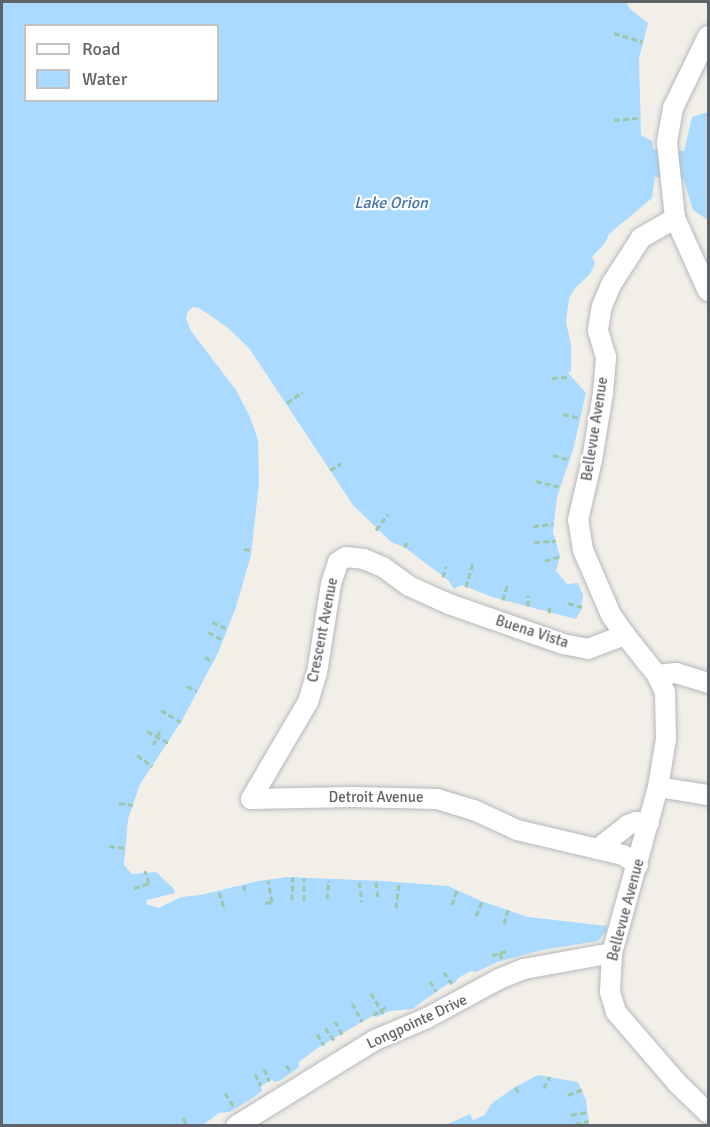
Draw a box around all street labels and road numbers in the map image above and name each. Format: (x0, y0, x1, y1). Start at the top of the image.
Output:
street label: Bellevue Avenue (578, 376, 612, 482)
street label: Crescent Avenue (304, 576, 342, 684)
street label: Buena Vista (493, 612, 571, 652)
street label: Detroit Avenue (329, 789, 423, 807)
street label: Bellevue Avenue (604, 857, 648, 963)
street label: Longpointe Drive (364, 991, 470, 1053)

